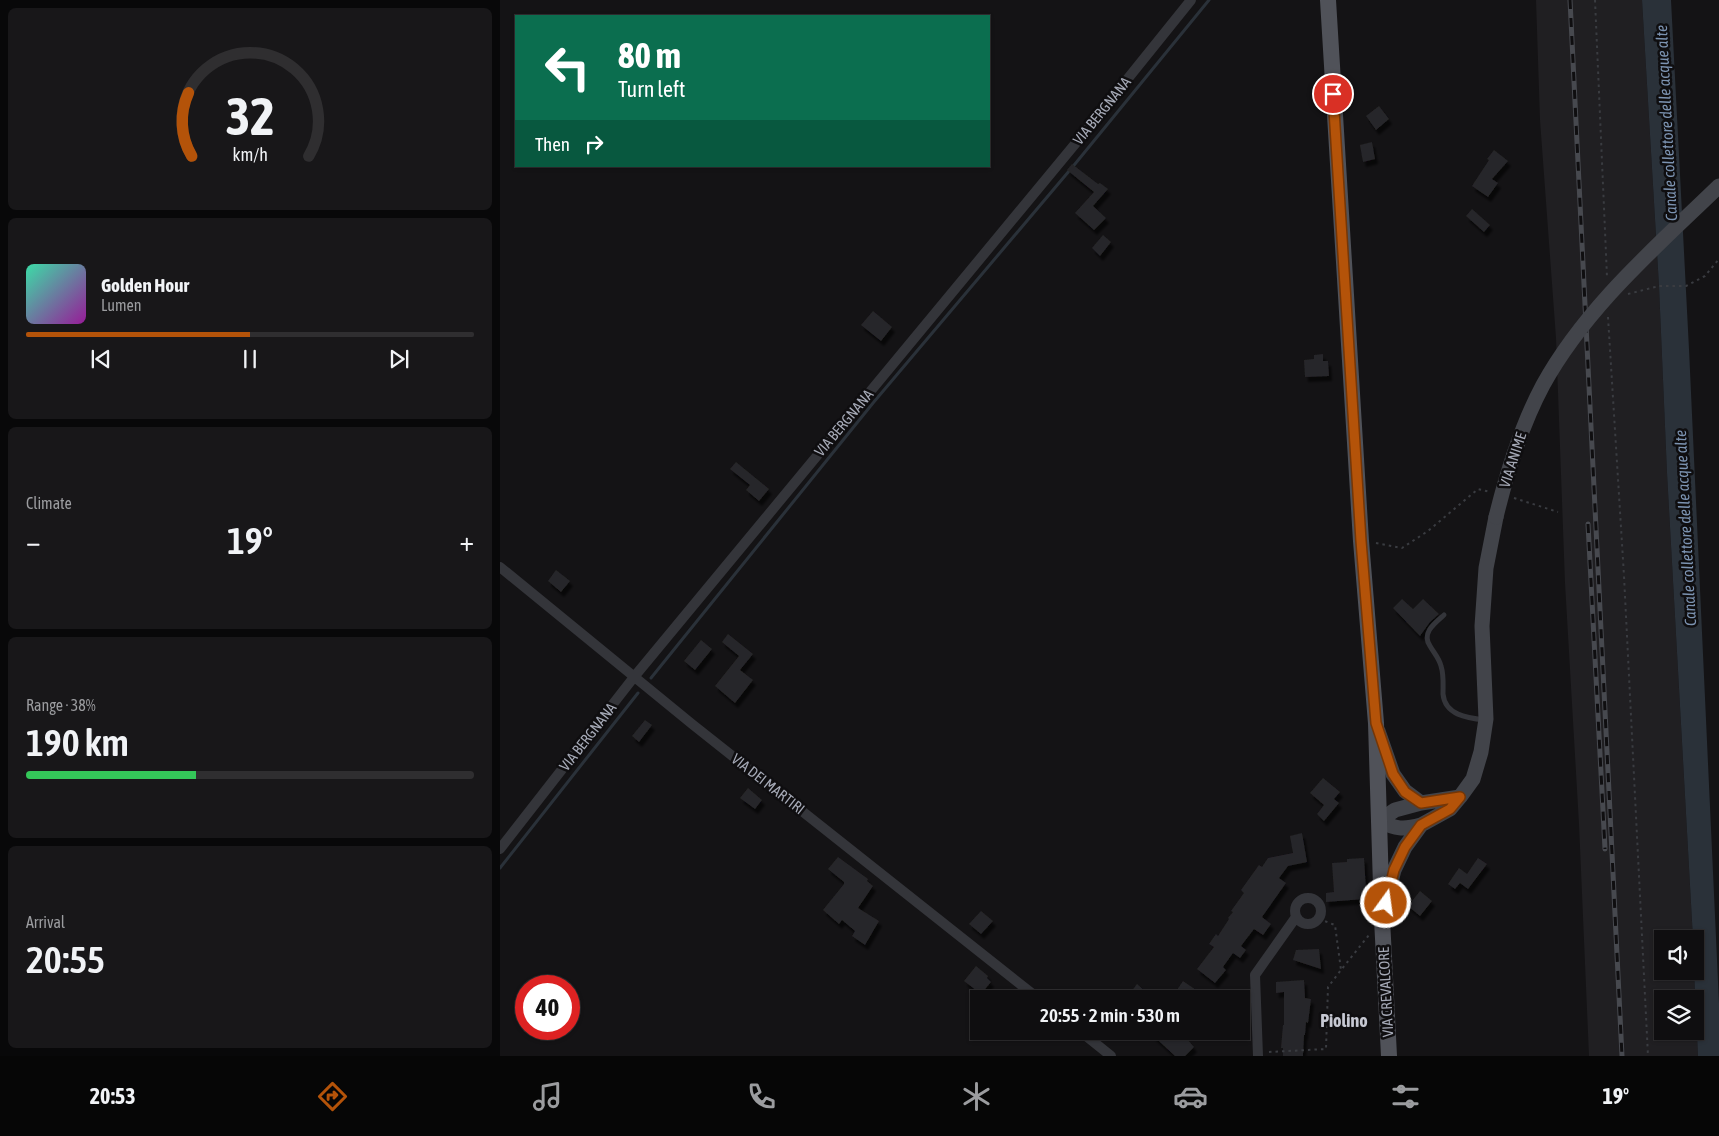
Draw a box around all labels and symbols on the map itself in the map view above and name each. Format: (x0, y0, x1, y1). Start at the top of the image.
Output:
water label: Canale collettore delle acque alte (1652, 24, 1681, 222)
street label: VIA BERGNANA (1069, 73, 1134, 148)
pin (1312, 73, 1354, 115)
street label: VIA BERGNANA (811, 385, 877, 459)
water label: Canale collettore delle acque alte (1671, 429, 1700, 627)
street label: VIA ANIME (1496, 430, 1530, 490)
street label: VIA BERGNANA (556, 699, 620, 774)
street label: VIA DEI MARTIRI (728, 750, 808, 817)
position arrow (1359, 876, 1411, 928)
street label: VIA CREVALCORE (1375, 946, 1396, 1038)
speed limit sign: 40 (515, 975, 580, 1040)
district label: Piolino (1320, 1010, 1368, 1031)

